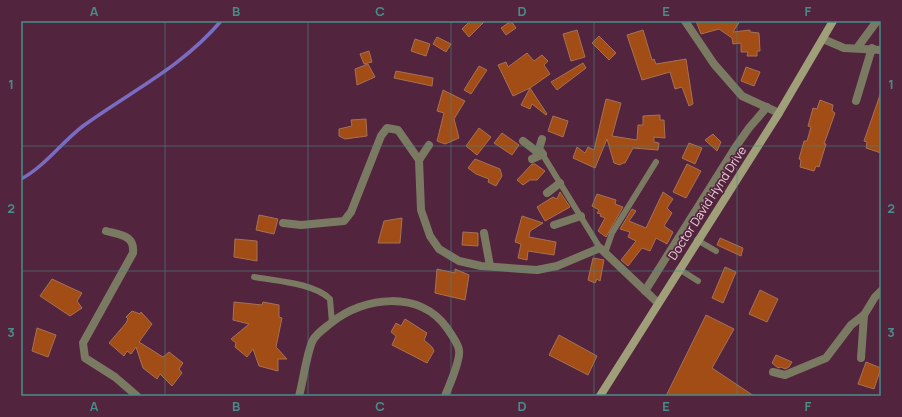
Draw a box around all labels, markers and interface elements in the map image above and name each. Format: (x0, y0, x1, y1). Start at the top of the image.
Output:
text: A (90, 2, 99, 20)
text: B (232, 2, 240, 20)
text: C (375, 2, 385, 20)
text: D (517, 2, 527, 20)
text: E (662, 2, 670, 20)
text: F (805, 2, 812, 20)
text: 1 (8, 75, 14, 93)
text: 1 (888, 75, 894, 93)
street label: Doctor David Hynd Drive (664, 143, 750, 263)
text: 2 (7, 199, 15, 217)
text: 2 (887, 199, 895, 217)
text: 3 (7, 323, 15, 341)
text: 3 (887, 323, 895, 341)
text: A (90, 397, 99, 415)
text: B (232, 397, 240, 415)
text: C (375, 397, 385, 415)
text: D (517, 397, 527, 415)
text: E (662, 397, 670, 415)
text: F (805, 397, 812, 415)

